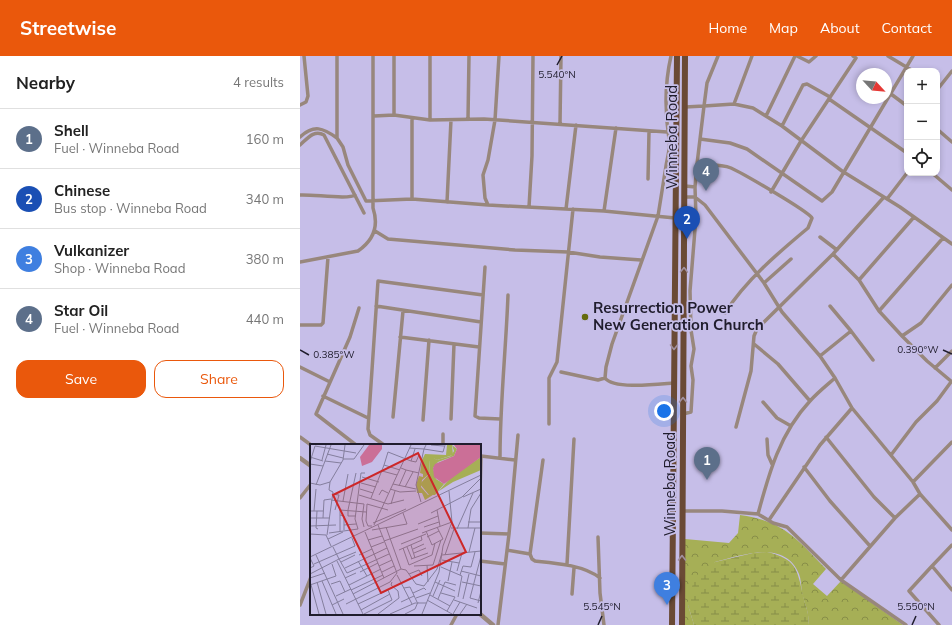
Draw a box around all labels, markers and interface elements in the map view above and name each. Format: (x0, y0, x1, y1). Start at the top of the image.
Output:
text: Streetwise (20, 16, 116, 40)
text: Home (708, 19, 747, 37)
text: Map (769, 19, 798, 37)
text: About (820, 19, 860, 37)
text: Contact (882, 19, 932, 37)
text: 5.540°N (538, 68, 576, 81)
north arrow (856, 68, 892, 104)
map controls (904, 68, 940, 176)
button: + (904, 68, 940, 104)
text: Nearby (16, 72, 75, 93)
text: 4 results (233, 74, 284, 90)
street label: Winneba Road (662, 85, 681, 189)
button: − (904, 104, 940, 140)
text: Shell (54, 121, 89, 140)
text: 1 (25, 131, 33, 147)
text: 160 m (246, 131, 284, 147)
text: Fuel · Winneba Road (54, 140, 179, 156)
button: locate (904, 140, 940, 176)
pin: 4 (693, 158, 719, 191)
text: Chinese (54, 181, 110, 200)
text: 2 (25, 191, 33, 207)
text: 340 m (246, 191, 284, 207)
text: Bus stop · Winneba Road (54, 200, 207, 216)
pin: 2 (674, 206, 700, 239)
text: Vulkanizer (54, 241, 129, 260)
text: 3 (25, 251, 33, 267)
text: 380 m (246, 251, 284, 267)
text: Shop · Winneba Road (54, 260, 185, 276)
one-way arrow (679, 267, 688, 273)
place label: Resurrection Power New Generation Church (593, 298, 764, 334)
text: Star Oil (54, 301, 108, 320)
text: 4 (25, 311, 33, 327)
text: 440 m (246, 311, 284, 327)
marker: Resurrection Power New Generation Church (580, 312, 590, 322)
text: Fuel · Winneba Road (54, 320, 179, 336)
text: 0.390°W (897, 343, 939, 356)
one-way arrow (670, 344, 678, 350)
text: 0.385°W (313, 348, 355, 361)
button: Save (16, 360, 146, 398)
button: Share (154, 360, 284, 398)
one-way arrow (679, 397, 687, 403)
your location (654, 401, 674, 421)
street label: Winneba Road (660, 432, 679, 536)
inset map (310, 444, 481, 615)
pin: 1 (694, 447, 720, 480)
one-way arrow (678, 555, 686, 561)
pin: 3 (654, 572, 680, 605)
text: 5.545°N (583, 600, 621, 613)
text: 5.550°N (897, 600, 935, 613)

